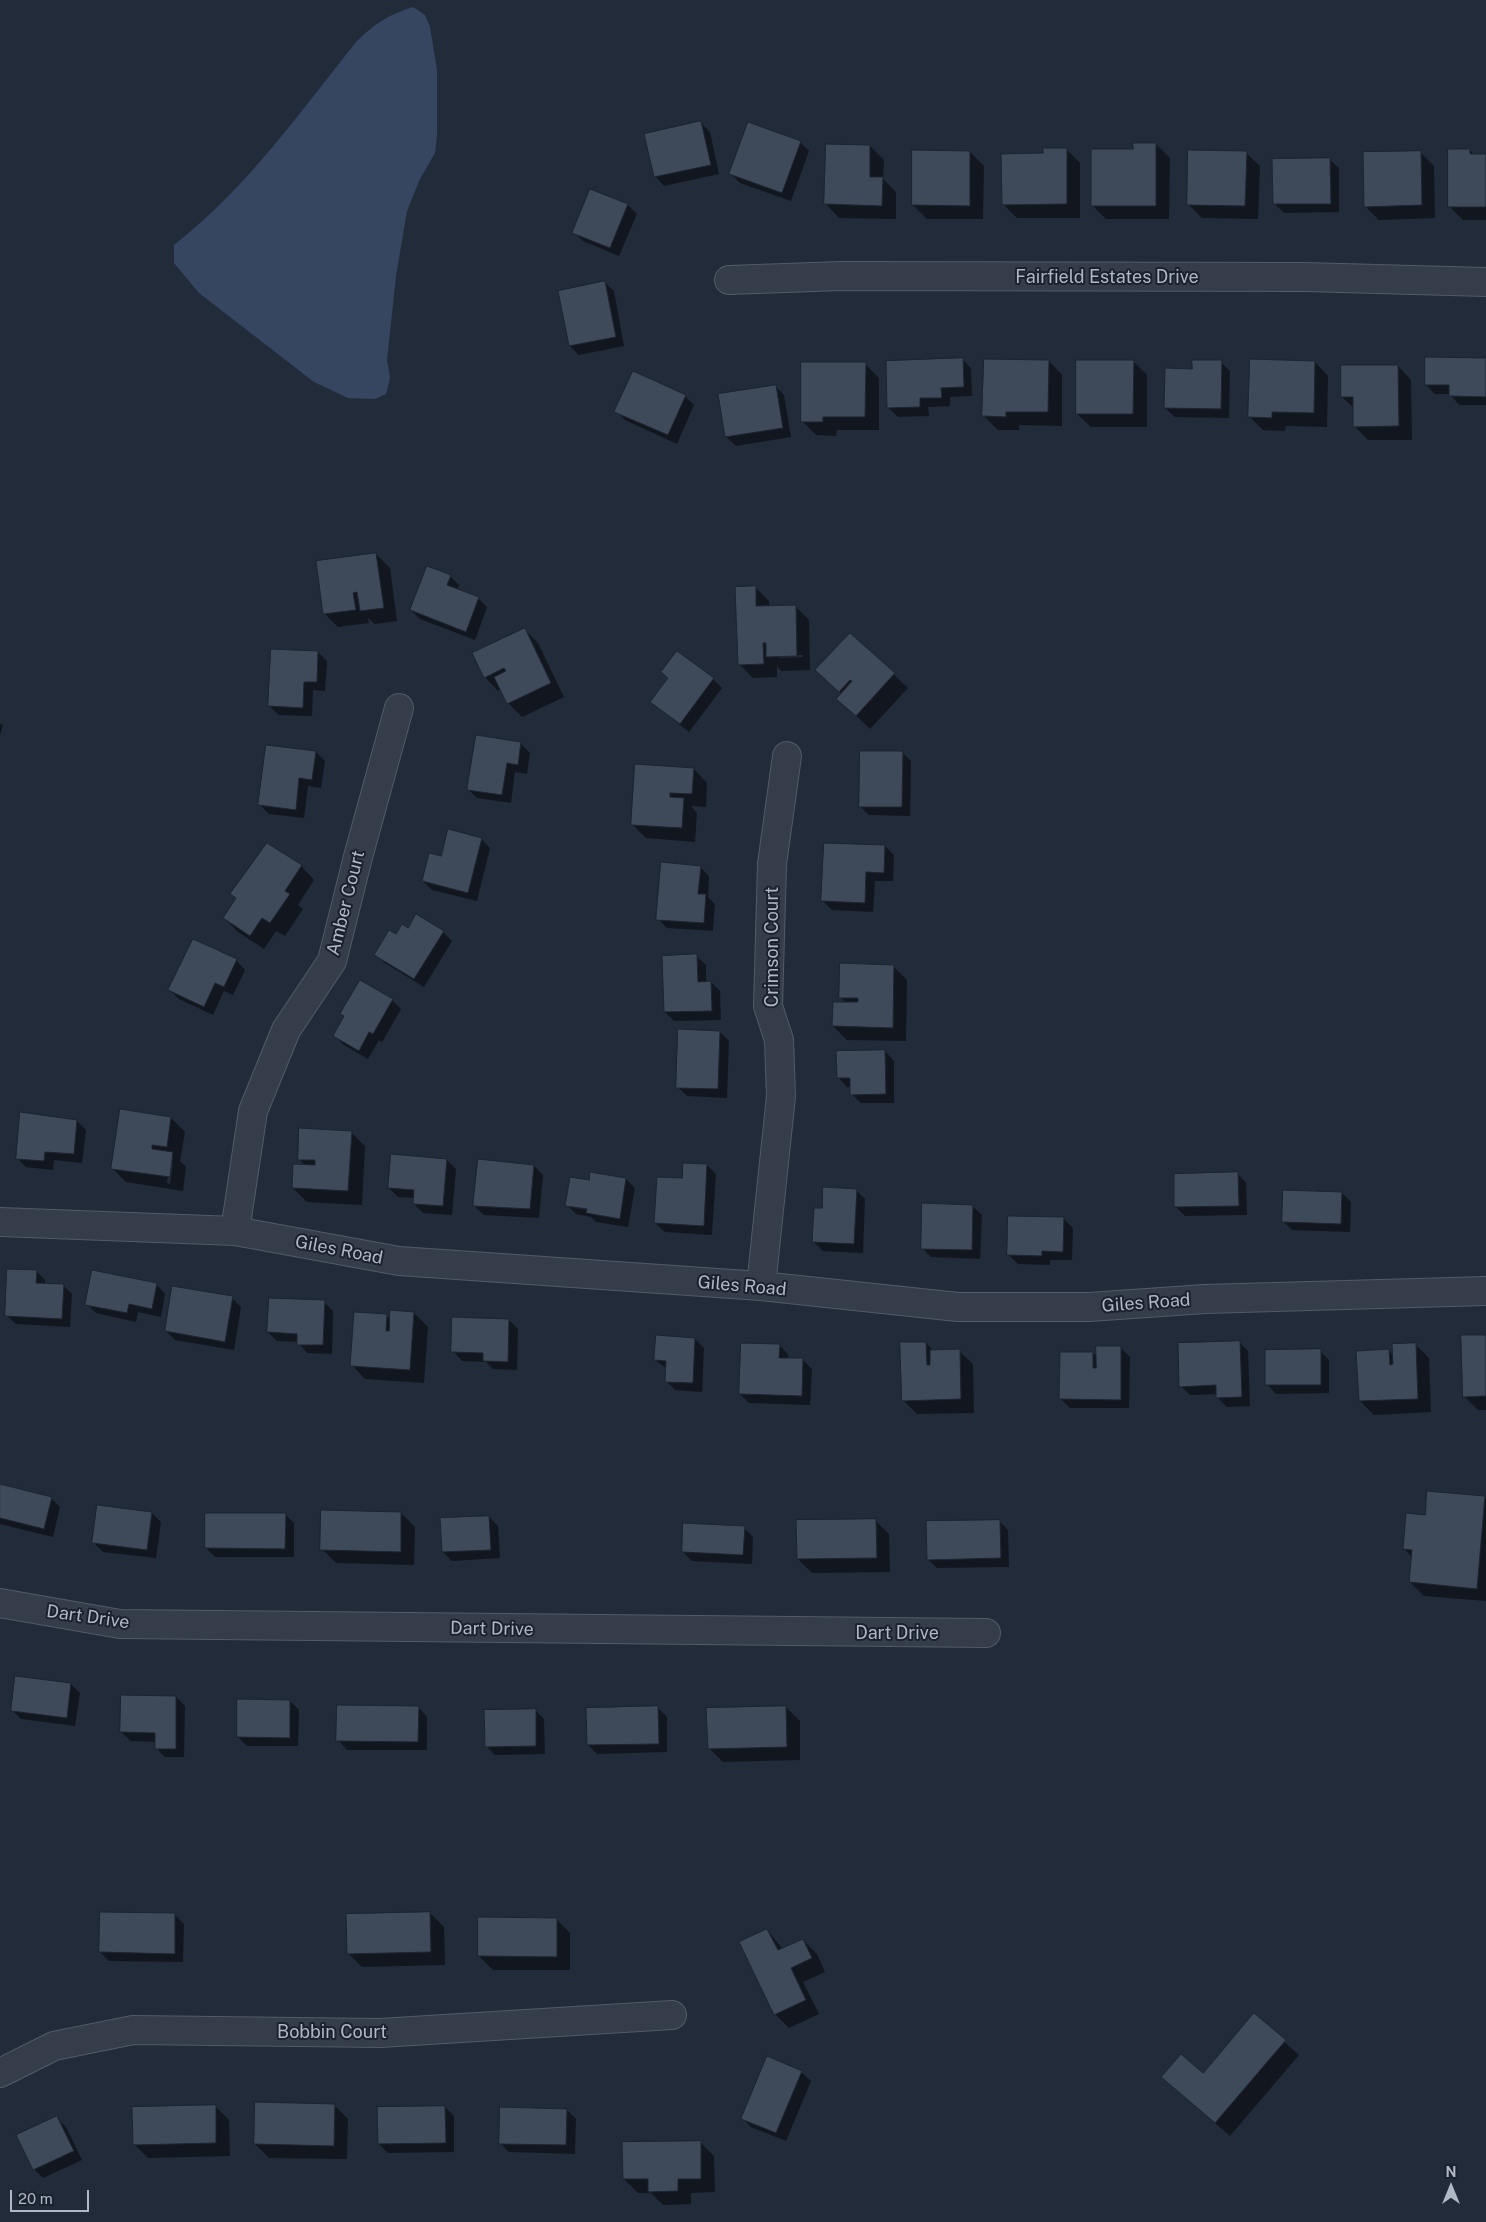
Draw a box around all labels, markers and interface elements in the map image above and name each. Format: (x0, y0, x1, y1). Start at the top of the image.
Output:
street label: Fairfield Estates Drive (1015, 266, 1199, 288)
street label: Amber Court (323, 848, 369, 958)
street label: Crimson Court (761, 887, 783, 1007)
street label: Giles Road (293, 1231, 385, 1269)
street label: Giles Road (697, 1271, 787, 1301)
street label: Giles Road (1101, 1289, 1191, 1317)
street label: Dart Drive (45, 1600, 131, 1634)
street label: Dart Drive (450, 1617, 534, 1641)
street label: Dart Drive (855, 1622, 939, 1644)
street label: Bobbin Court (277, 2021, 387, 2043)
north arrow (1426, 2162, 1476, 2212)
text: N (1446, 2164, 1456, 2180)
scale bar (12, 2180, 91, 2212)
text: 20 m (18, 2190, 53, 2207)

